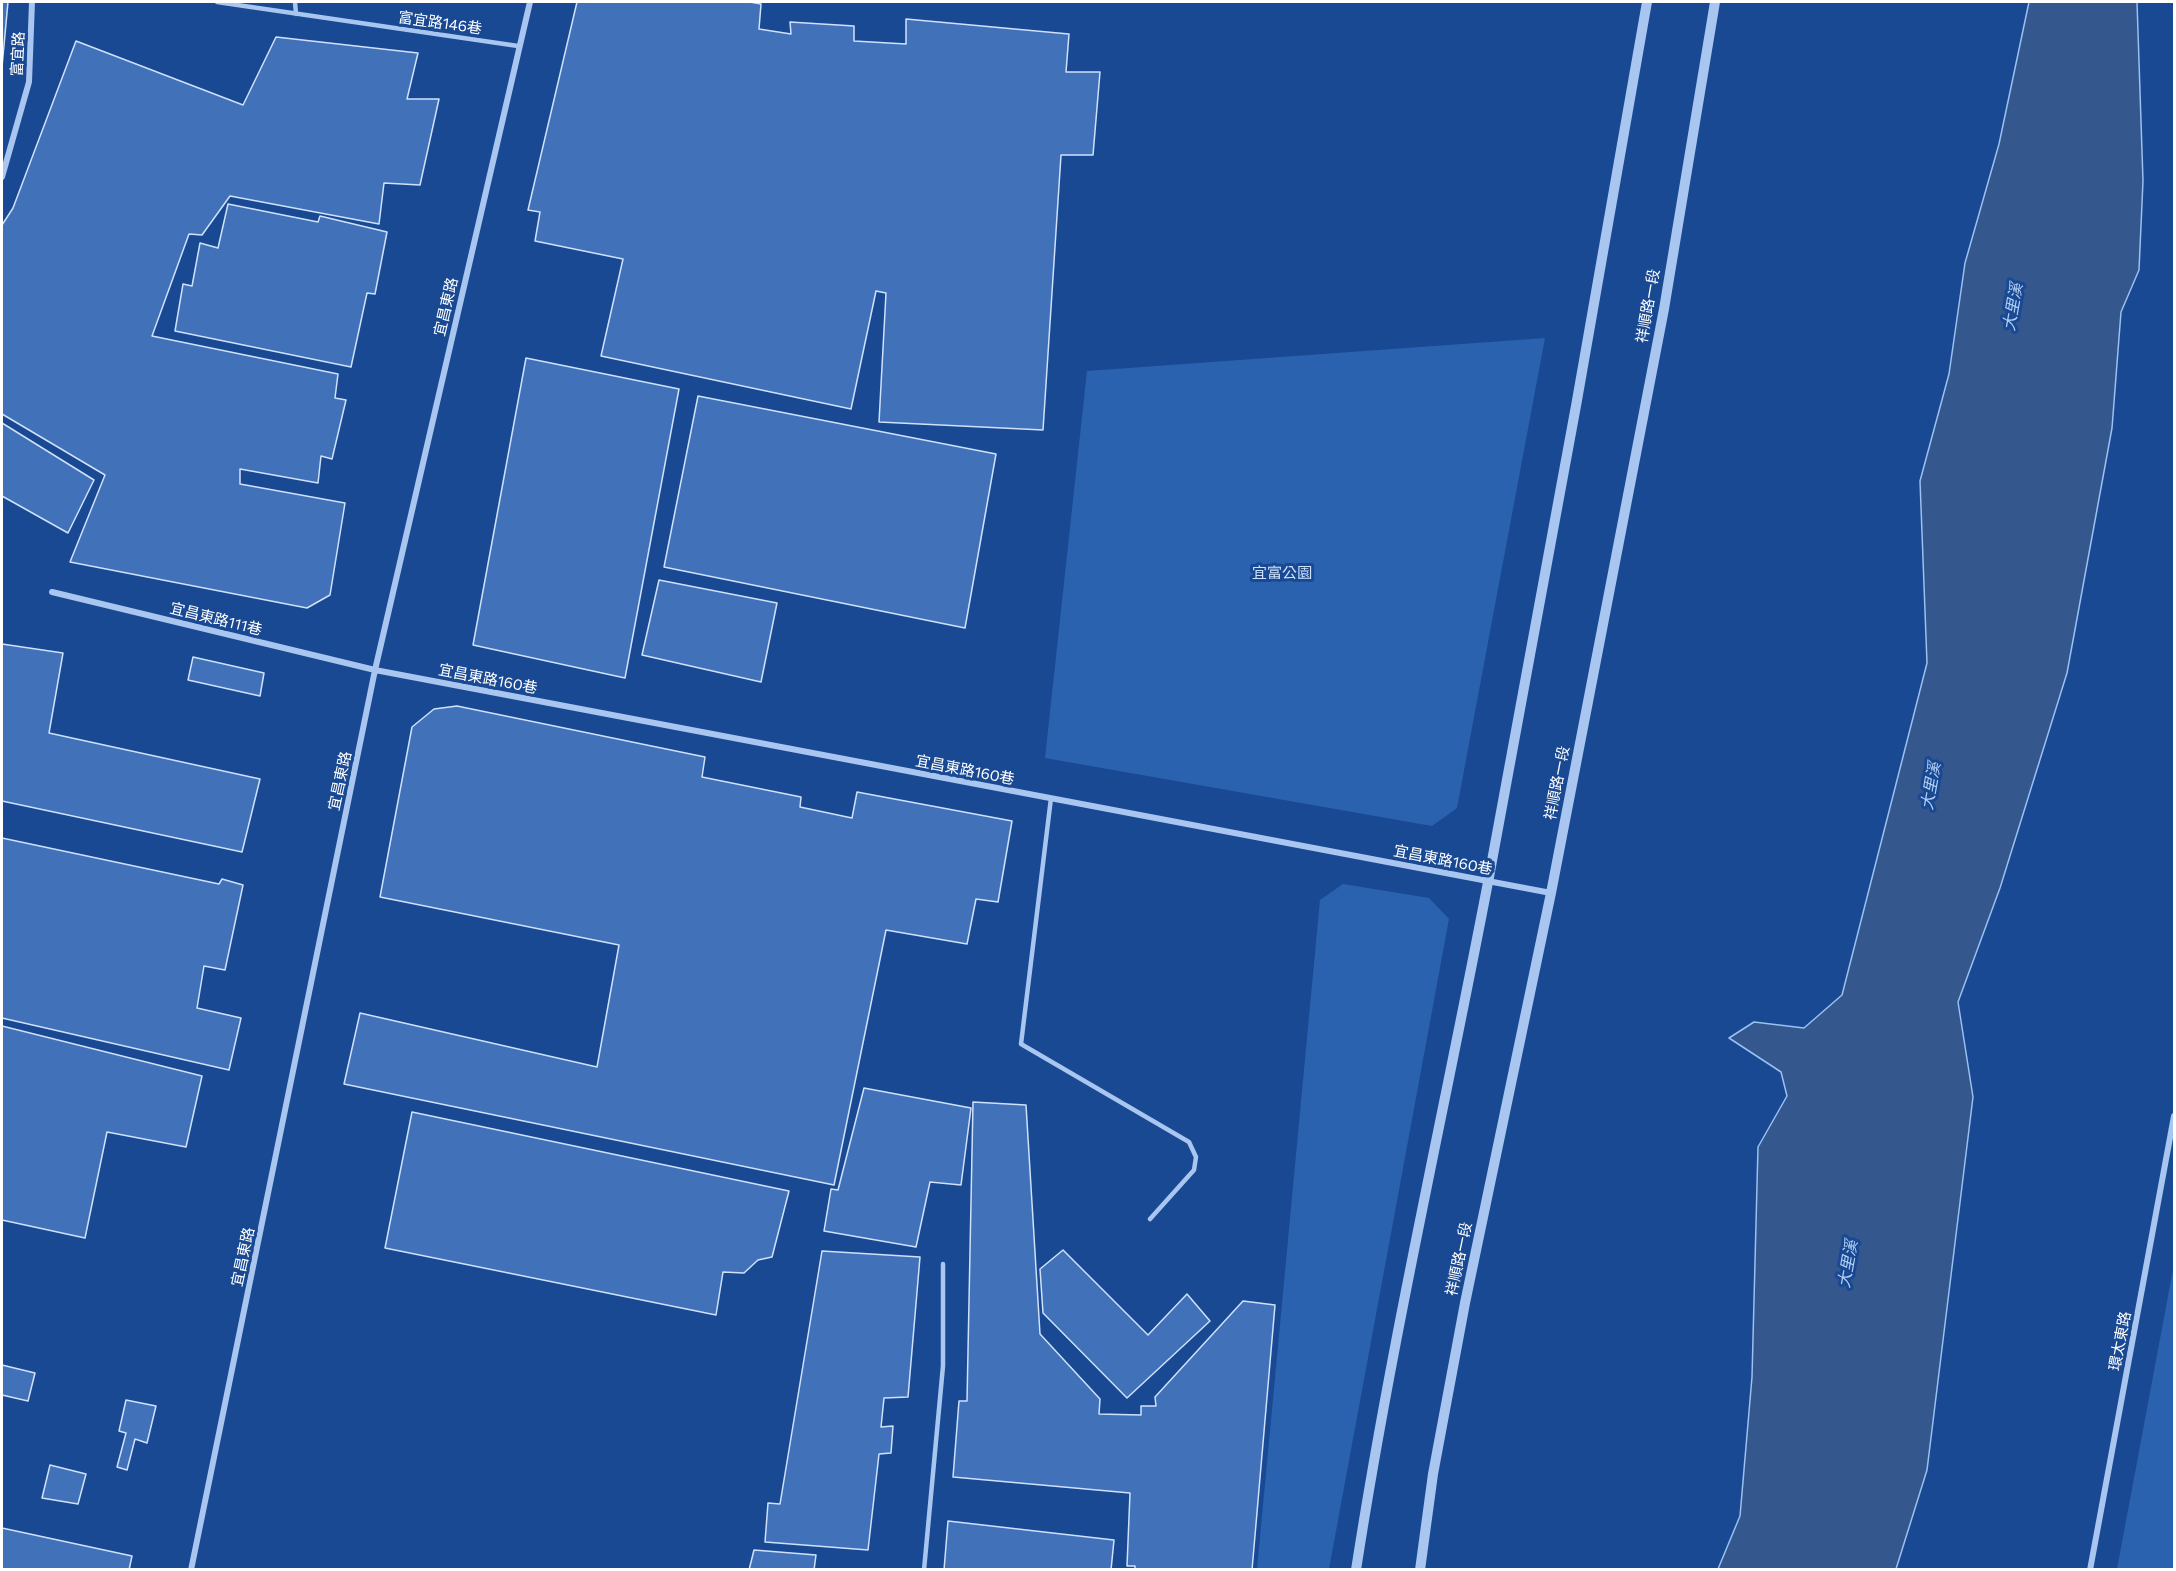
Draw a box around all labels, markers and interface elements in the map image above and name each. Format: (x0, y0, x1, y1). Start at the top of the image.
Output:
street label: 富宜路146巷 (397, 8, 483, 38)
street label: 富宜路 (8, 31, 28, 77)
street label: 祥順路一段 (1633, 268, 1663, 344)
street label: 宜昌東路 (430, 276, 462, 338)
water label: 大里溪 (1999, 282, 2027, 332)
park label: 宜富公園 (1252, 564, 1312, 582)
street label: 宜昌東路111巷 (168, 599, 264, 639)
street label: 宜昌東路160巷 (437, 661, 539, 697)
street label: 祥順路一段 (1541, 744, 1573, 822)
street label: 宜昌東路 (325, 750, 355, 812)
street label: 宜昌東路160巷 (914, 752, 1016, 788)
water label: 大里溪 (1917, 761, 1945, 811)
street label: 宜昌東路160巷 (1392, 842, 1494, 878)
street label: 祥順路一段 (1442, 1220, 1476, 1298)
street label: 宜昌東路 (228, 1226, 258, 1288)
water label: 大里溪 (1834, 1239, 1862, 1289)
street label: 環太東路 (2105, 1310, 2135, 1372)

